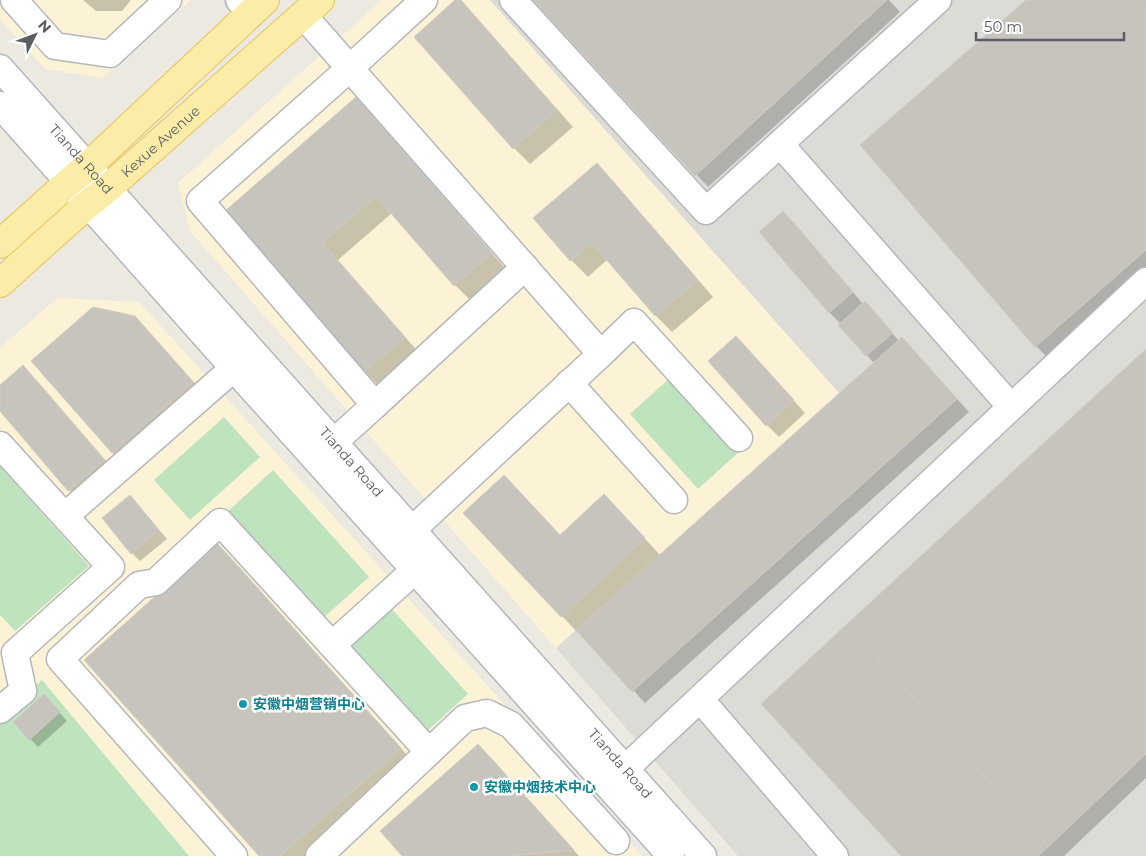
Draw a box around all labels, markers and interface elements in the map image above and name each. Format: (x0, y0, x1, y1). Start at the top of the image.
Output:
north arrow (10, 10, 60, 60)
scale bar (976, 10, 1124, 42)
text: N (34, 16, 55, 37)
text: 50 m (984, 17, 1022, 36)
street label: Kexue Avenue (117, 102, 204, 181)
street label: Tianda Road (45, 120, 117, 198)
street label: Tianda Road (316, 423, 387, 501)
place label: 安徽中烟营销中心 (253, 695, 365, 713)
marker: 安徽中烟营销中心 (237, 698, 249, 710)
street label: Tianda Road (585, 725, 656, 802)
place label: 安徽中烟技术中心 (484, 778, 596, 796)
marker: 安徽中烟技术中心 (468, 781, 480, 793)

